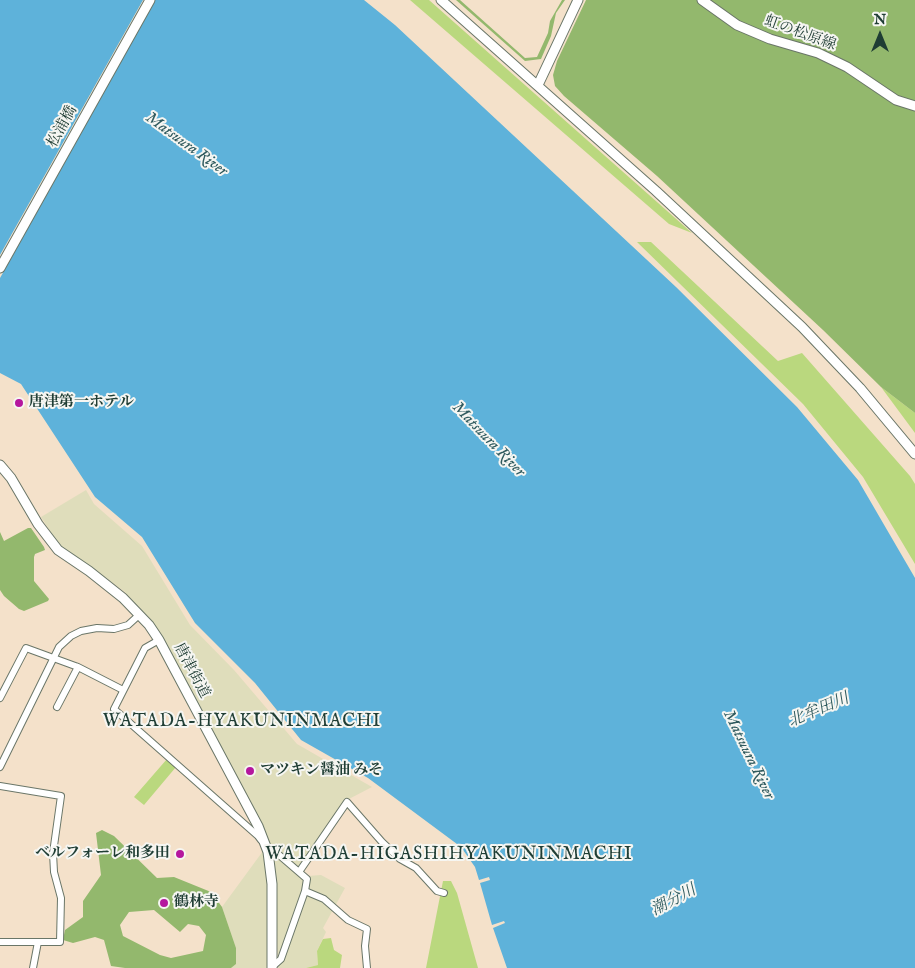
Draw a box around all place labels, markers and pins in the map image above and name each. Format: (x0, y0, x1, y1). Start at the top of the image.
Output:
place label: 唐津第一ホテル (29, 394, 134, 412)
marker: 唐津第一ホテル (13, 397, 25, 409)
place label: マツキン醤油 みそ (260, 762, 383, 780)
marker: マツキン醤油 みそ (244, 765, 256, 777)
place label: ベルフォーレ和多田 (35, 845, 170, 863)
marker: ベルフォーレ和多田 (174, 848, 186, 860)
place label: 鶴林寺 (174, 894, 219, 912)
marker: 鶴林寺 (158, 897, 170, 909)

